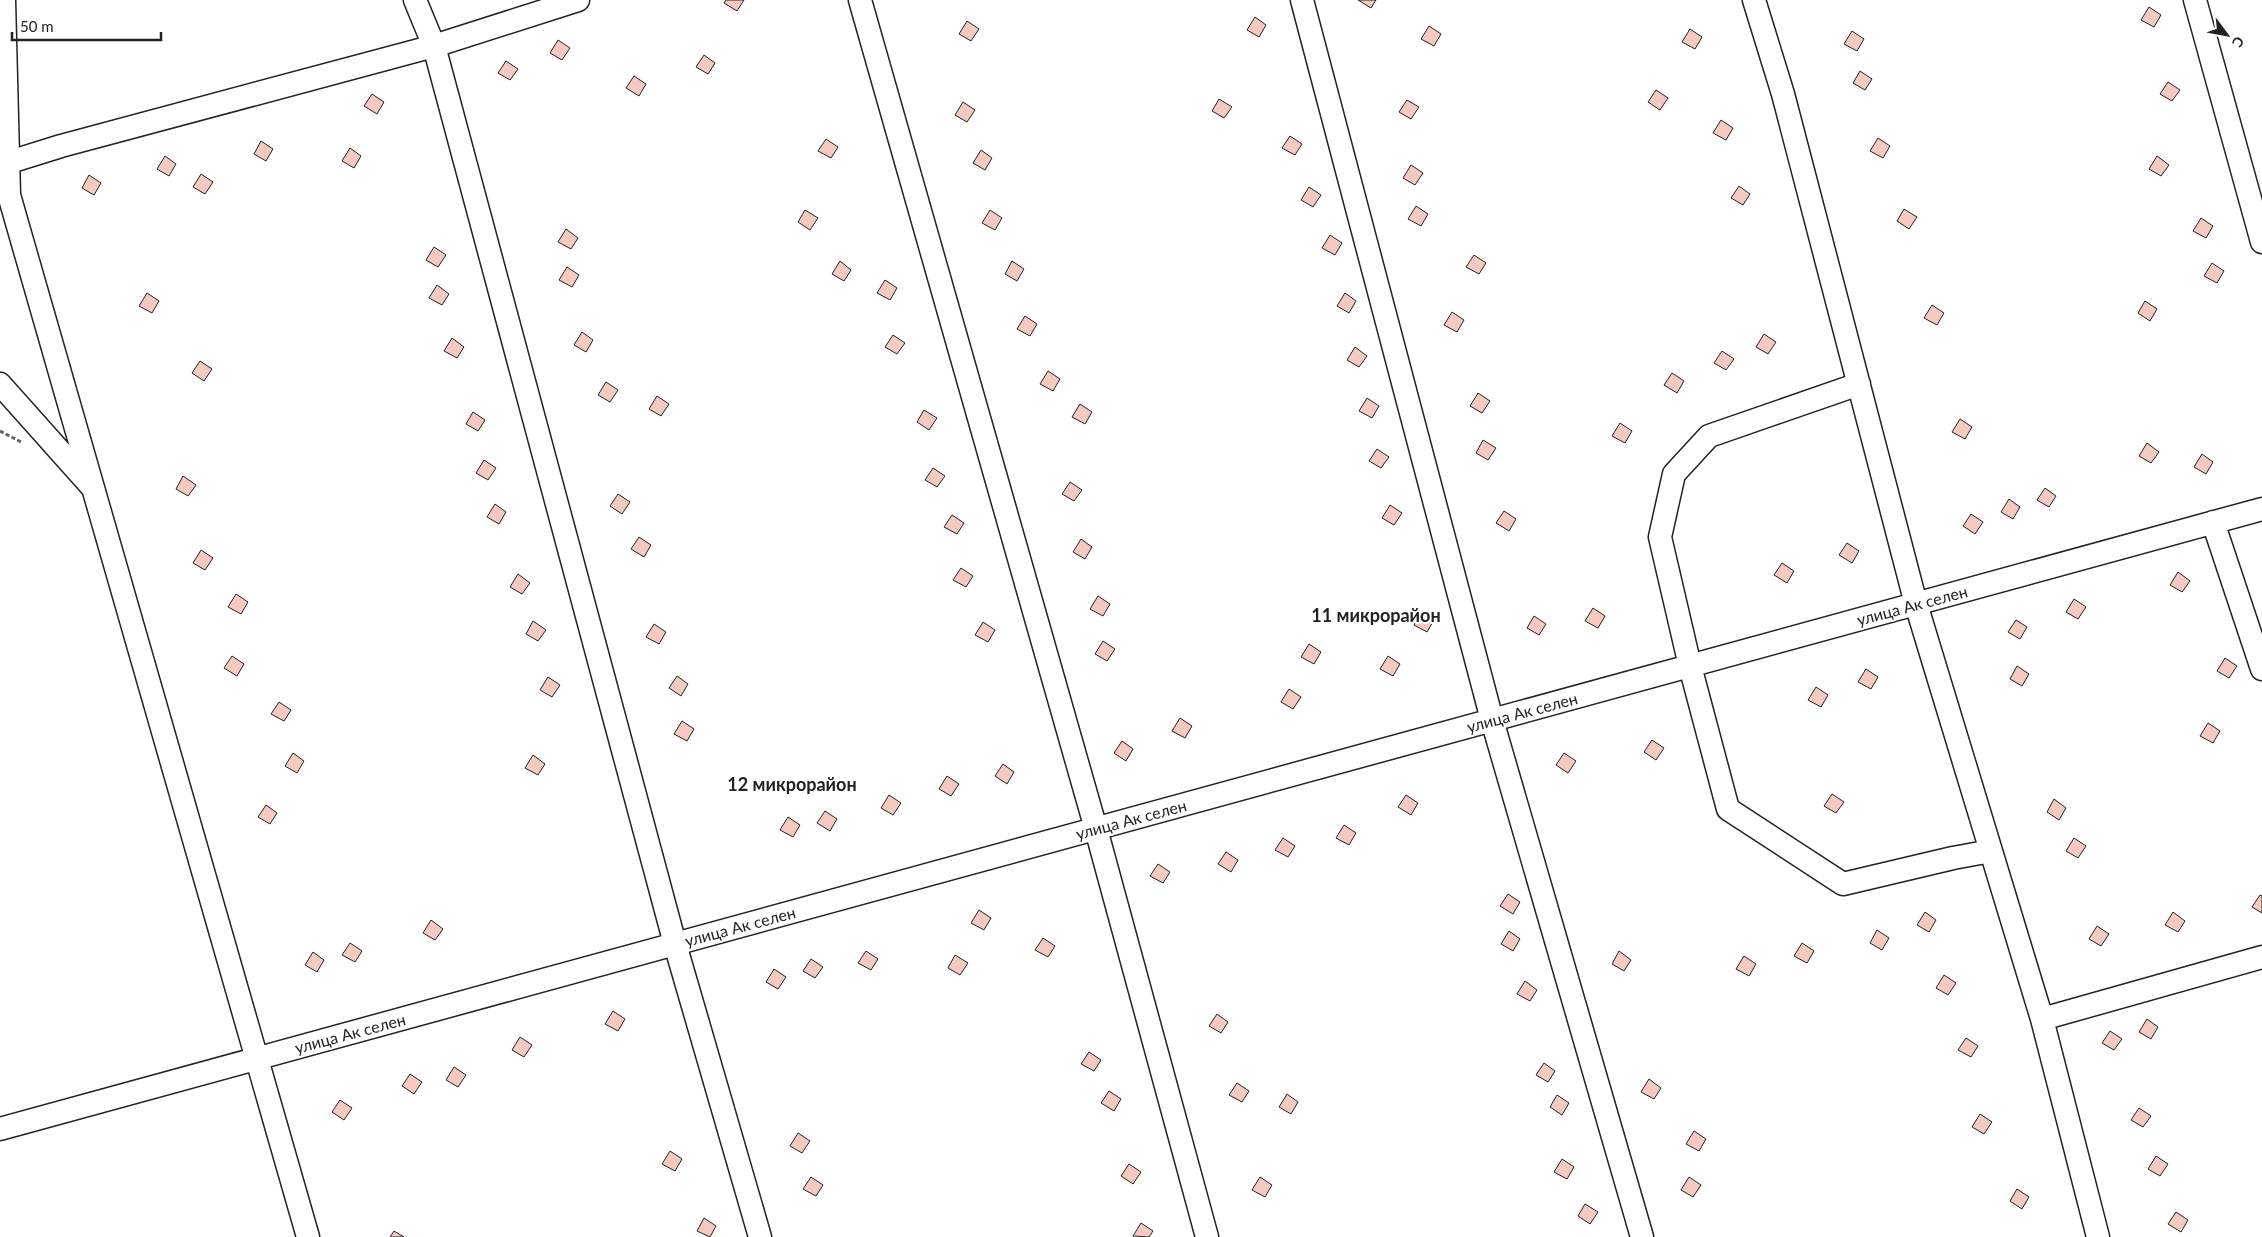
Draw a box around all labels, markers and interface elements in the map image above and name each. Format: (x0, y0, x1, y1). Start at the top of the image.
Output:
scale bar (12, 10, 161, 42)
north arrow (2202, 10, 2252, 60)
text: 50 m (20, 17, 54, 35)
text: С (2228, 34, 2248, 51)
street label: улица Ак селен (1855, 581, 1969, 629)
district label: 11 микрорайон (1311, 604, 1441, 626)
street label: улица Ак селен (1465, 688, 1579, 736)
district label: 12 микрорайон (727, 773, 857, 795)
street label: улица Ак селен (1074, 795, 1188, 843)
street label: улица Ак селен (683, 902, 797, 950)
street label: улица Ак селен (293, 1009, 407, 1057)

